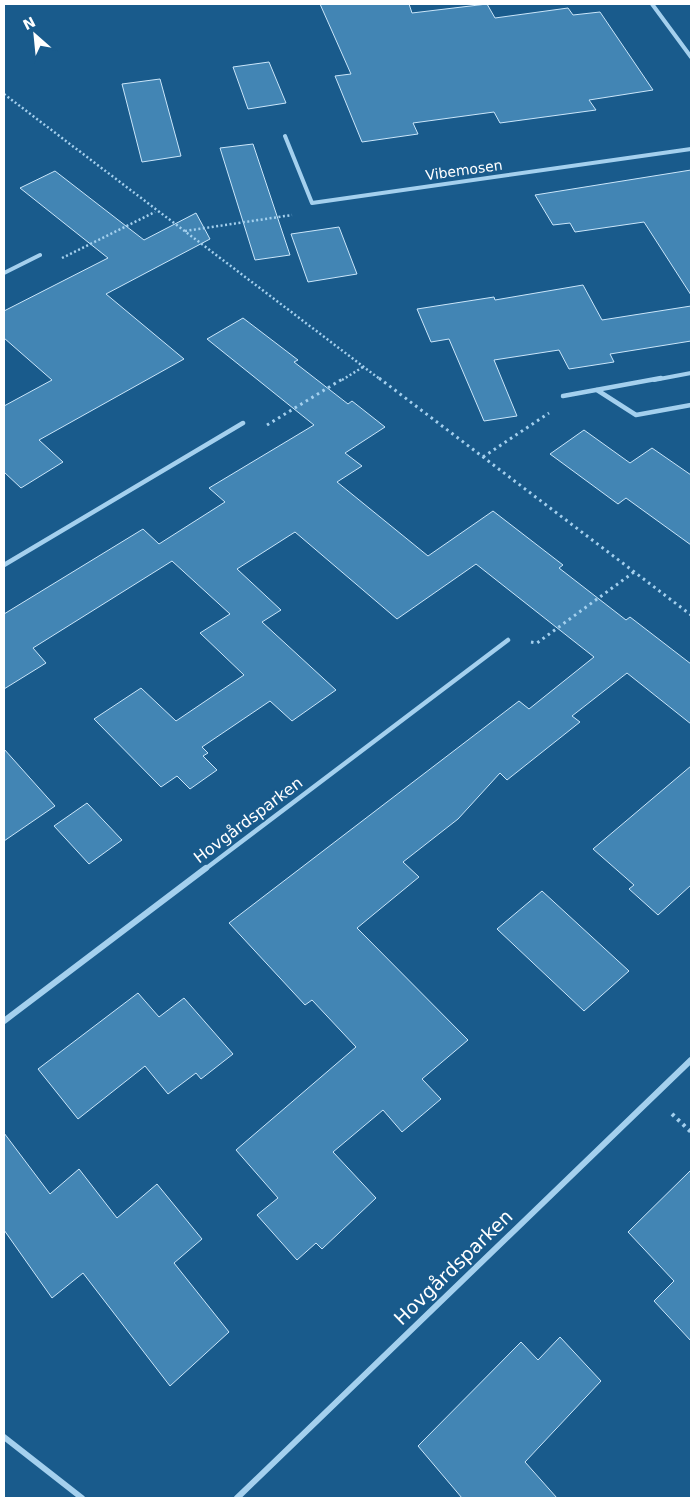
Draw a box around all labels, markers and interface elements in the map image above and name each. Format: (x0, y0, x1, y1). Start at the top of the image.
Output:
north arrow (10, 10, 60, 60)
text: N (20, 14, 38, 33)
street label: Vibemosen (424, 157, 504, 183)
street label: Hovgårdsparken (190, 773, 306, 867)
street label: Hovgårdsparken (389, 1205, 517, 1329)

